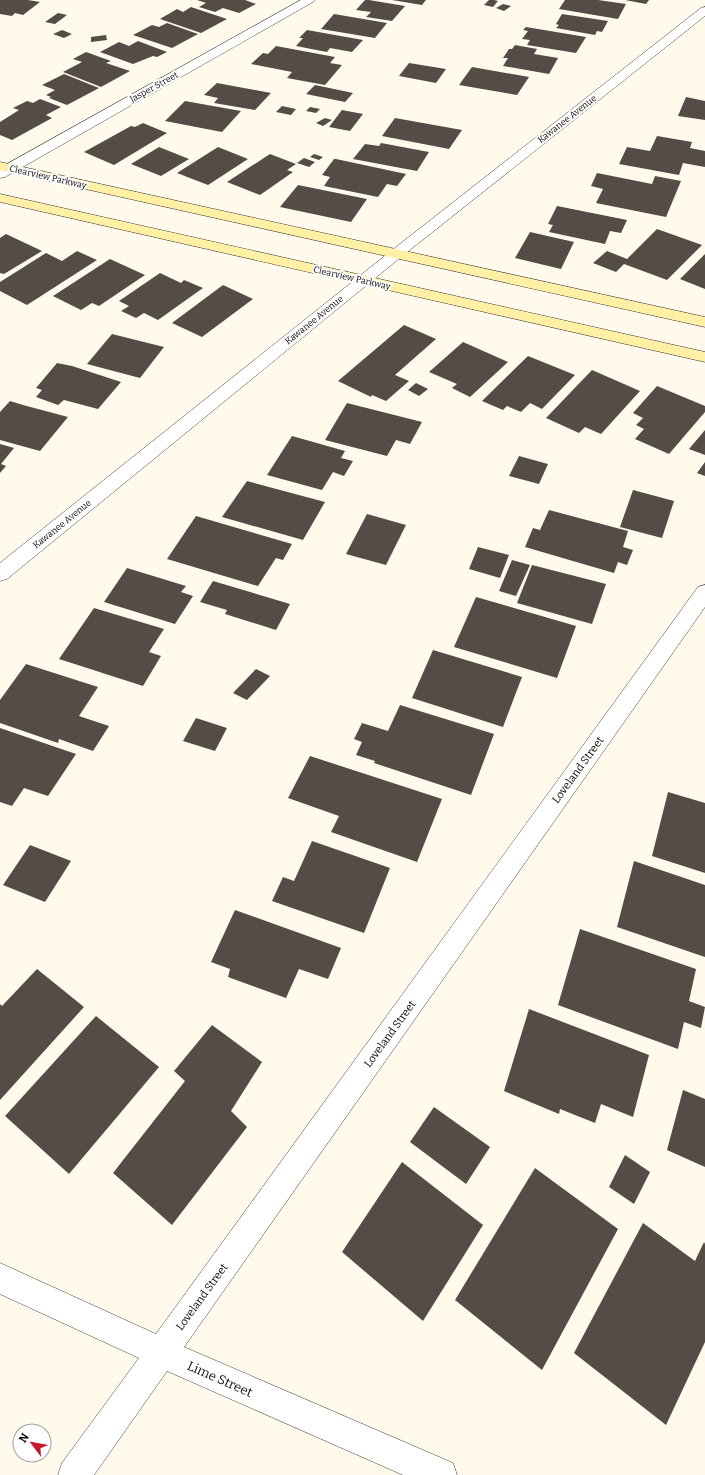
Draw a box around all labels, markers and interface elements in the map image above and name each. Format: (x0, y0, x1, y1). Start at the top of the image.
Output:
street label: Jasper Street (127, 69, 180, 105)
street label: Kawanee Avenue (536, 93, 598, 145)
street label: Clearview Parkway (9, 163, 88, 191)
street label: Clearview Parkway (313, 264, 392, 292)
street label: Kawanee Avenue (283, 294, 345, 346)
street label: Kawanee Avenue (31, 498, 93, 550)
street label: Loveland Street (549, 734, 607, 806)
street label: Loveland Street (361, 998, 419, 1070)
street label: Loveland Street (173, 1261, 231, 1333)
street label: Lime Street (185, 1358, 255, 1400)
north arrow (12, 1423, 52, 1463)
text: N (16, 1430, 32, 1445)

